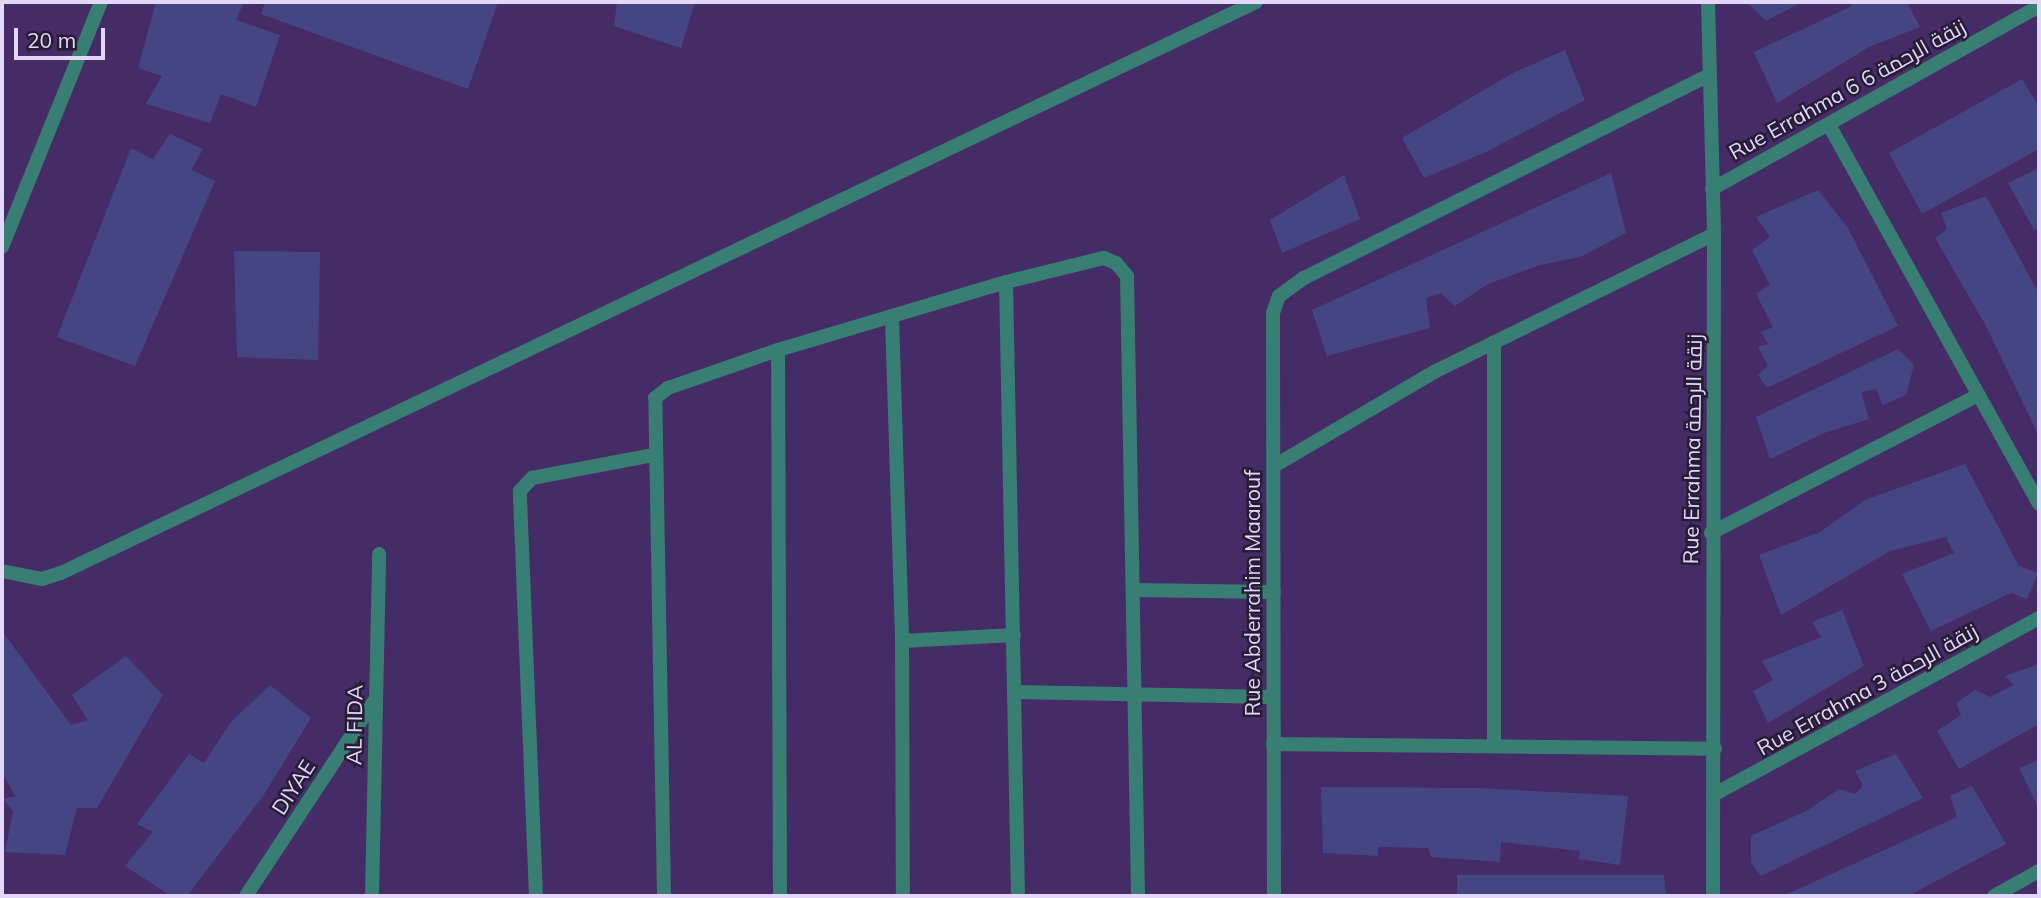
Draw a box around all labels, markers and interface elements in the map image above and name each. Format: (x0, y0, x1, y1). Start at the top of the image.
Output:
street label: Rue Errahma 6 6 زنقة الرحمة (1724, 13, 1970, 165)
scale bar (18, 14, 108, 58)
text: 20 m (27, 27, 76, 53)
street label: Rue Errahma زنقة الرحمة (1677, 334, 1707, 564)
street label: Rue Abderrahim Maarouf (1239, 470, 1265, 716)
street label: Rue Errahma 3 زنقة الرحمة (1752, 618, 1982, 760)
street label: AL FIDA (341, 685, 367, 765)
street label: DIYAE (266, 755, 320, 819)

